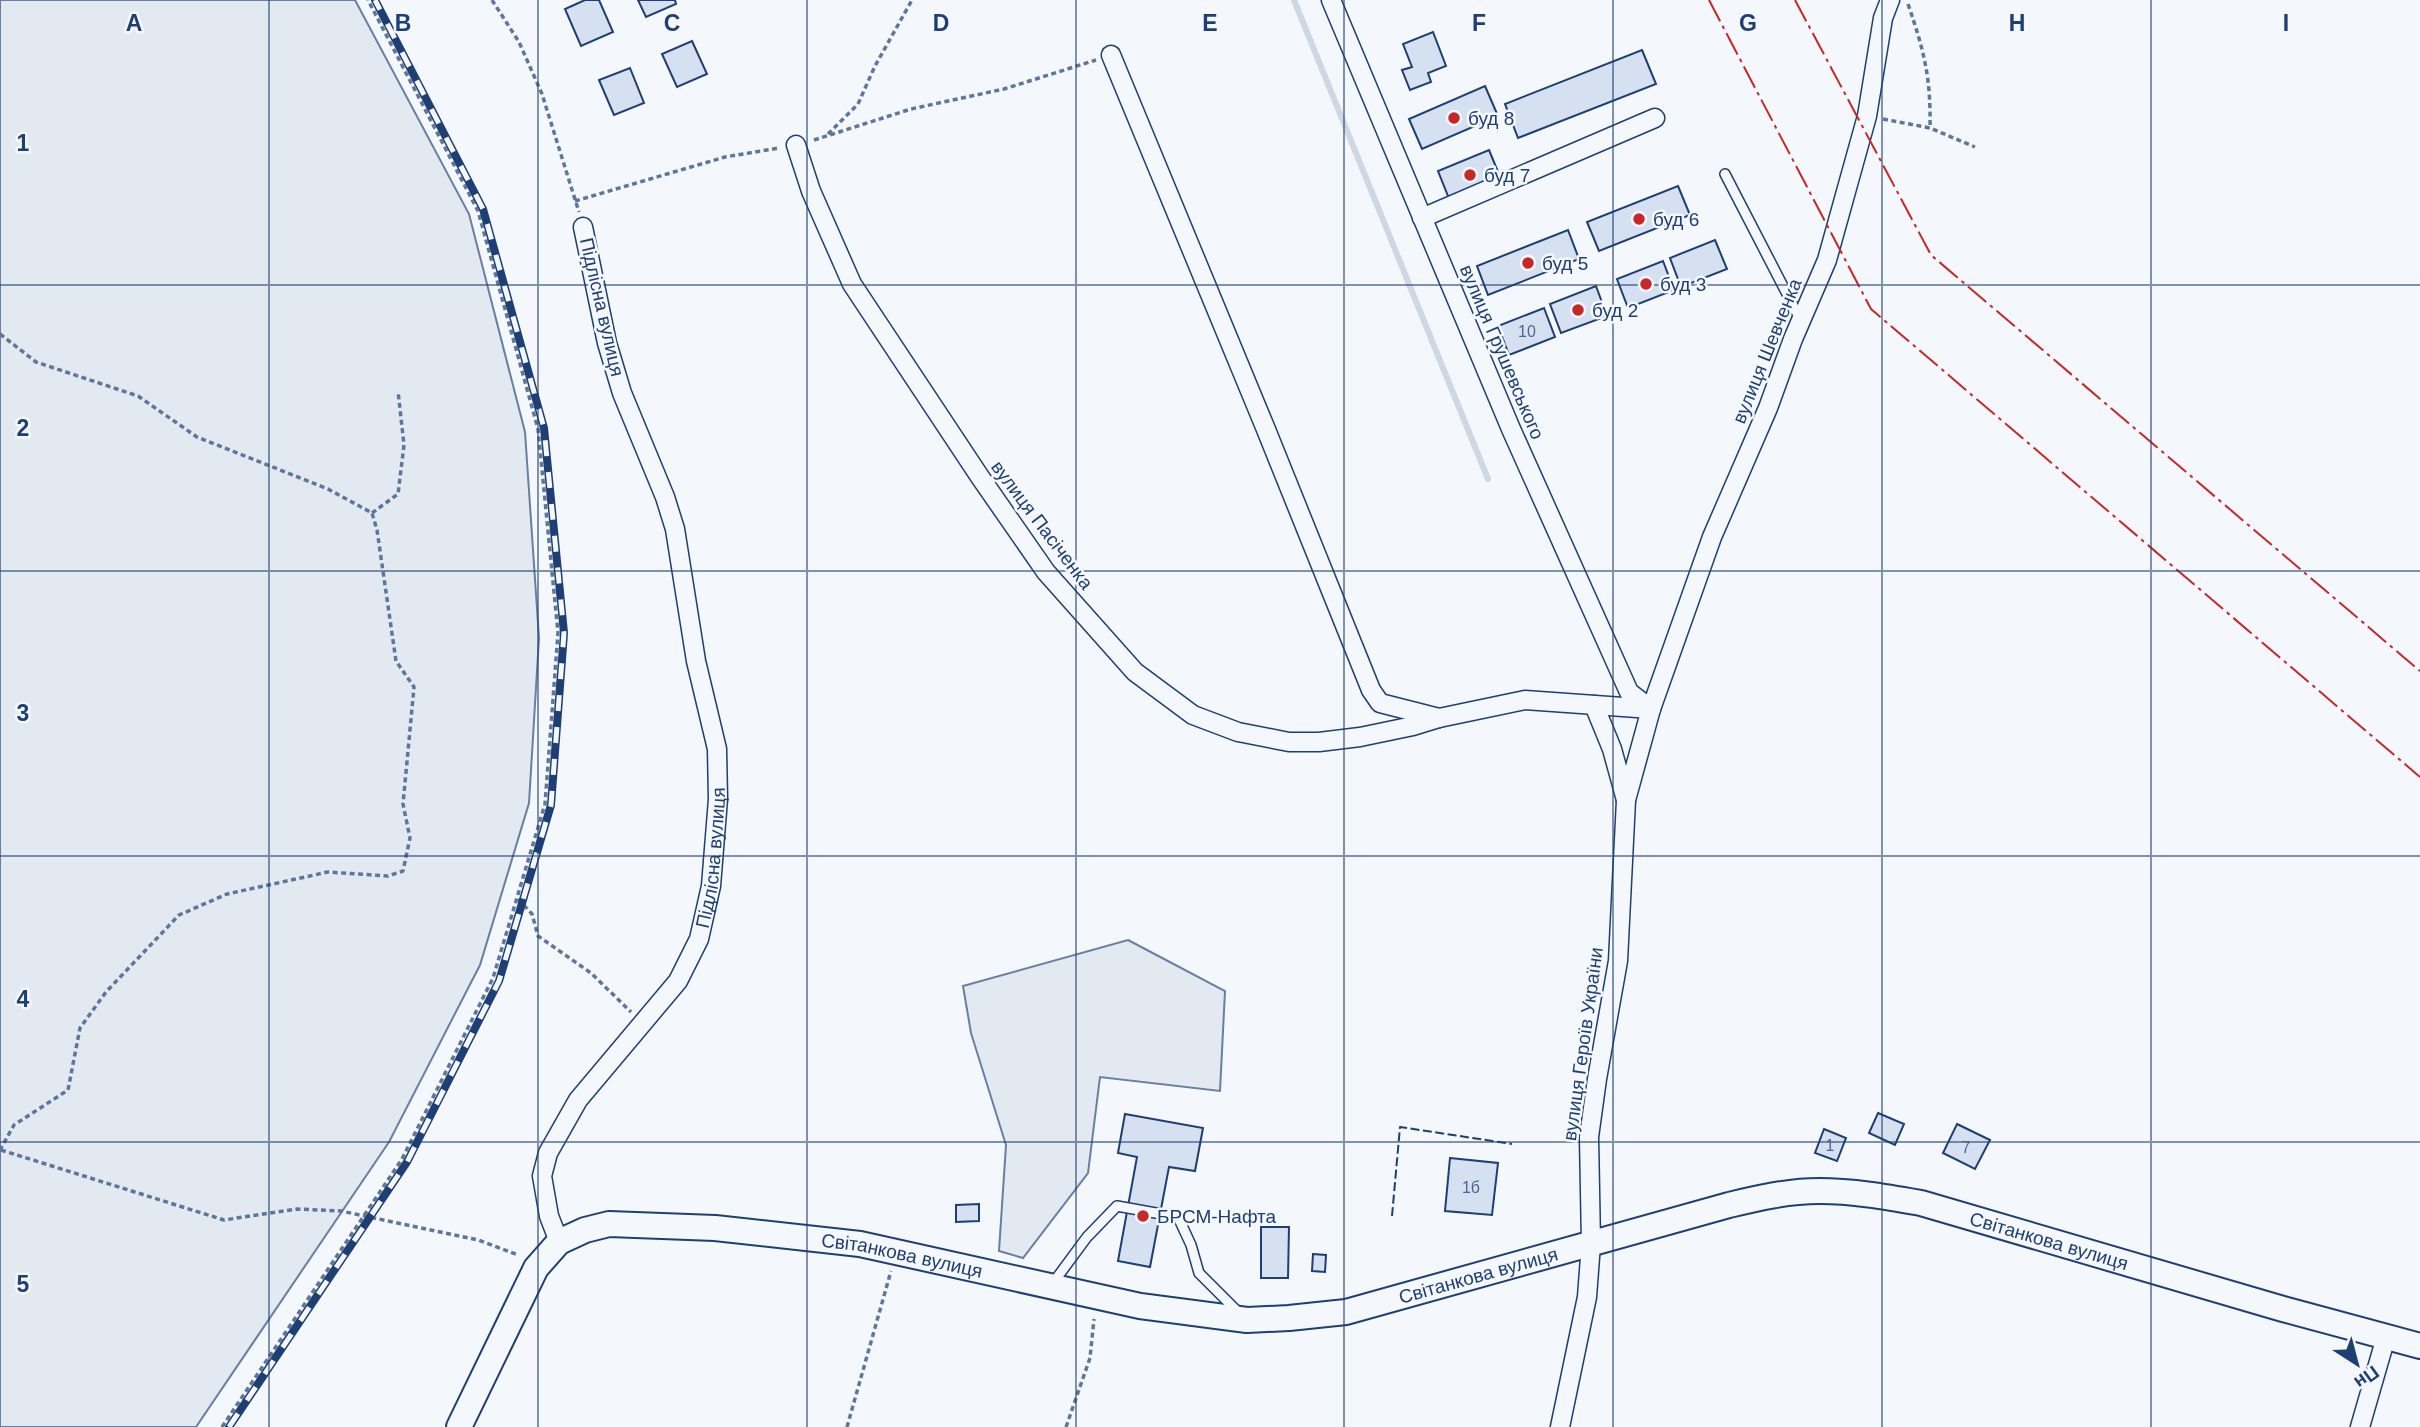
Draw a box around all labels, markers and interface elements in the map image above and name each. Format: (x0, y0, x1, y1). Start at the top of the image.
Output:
text: A (126, 10, 142, 36)
text: B (395, 10, 411, 36)
text: C (664, 10, 680, 36)
text: D (933, 10, 949, 36)
text: E (1202, 10, 1218, 36)
text: F (1472, 10, 1486, 36)
text: G (1739, 10, 1757, 36)
text: H (2009, 10, 2025, 36)
text: I (2283, 10, 2289, 36)
place label: буд 8 (1468, 108, 1514, 129)
marker: буд 8 (1446, 110, 1462, 126)
text: 1 (17, 130, 30, 156)
place label: буд 7 (1484, 165, 1530, 186)
marker: буд 7 (1462, 167, 1478, 183)
place label: буд 6 (1653, 209, 1699, 230)
marker: буд 6 (1631, 211, 1647, 227)
street label: Підлісна вулиця (576, 236, 628, 378)
place label: буд 5 (1542, 253, 1588, 274)
marker: буд 5 (1520, 255, 1536, 271)
street label: вулиця Грушевського (1456, 262, 1548, 442)
place label: буд 3 (1660, 274, 1706, 295)
street label: вулиця Шевченка (1728, 275, 1806, 427)
marker: буд 3 (1638, 276, 1654, 292)
place label: буд 2 (1592, 300, 1638, 321)
marker: буд 2 (1570, 302, 1586, 318)
house number: 10 (1518, 323, 1536, 340)
text: 2 (17, 415, 29, 441)
street label: вулиця Пасіченка (987, 457, 1097, 594)
text: 3 (17, 700, 29, 726)
street label: Підлісна вулиця (691, 787, 729, 930)
street label: вулиця Героїв України (1559, 946, 1607, 1142)
text: 4 (17, 986, 30, 1012)
house number: 1 (1826, 1137, 1835, 1154)
house number: 7 (1962, 1139, 1971, 1156)
house number: 1б (1462, 1179, 1480, 1196)
place label: БРСМ-Нафта (1157, 1206, 1277, 1227)
street label: Світанкова вулиця (1967, 1207, 2131, 1274)
marker: БРСМ-Нафта (1135, 1208, 1151, 1224)
street label: Світанкова вулиця (820, 1229, 985, 1281)
street label: Світанкова вулиця (1396, 1243, 1560, 1307)
text: 5 (17, 1271, 30, 1297)
north arrow (2322, 1329, 2392, 1399)
text: Пн (2350, 1361, 2383, 1393)

